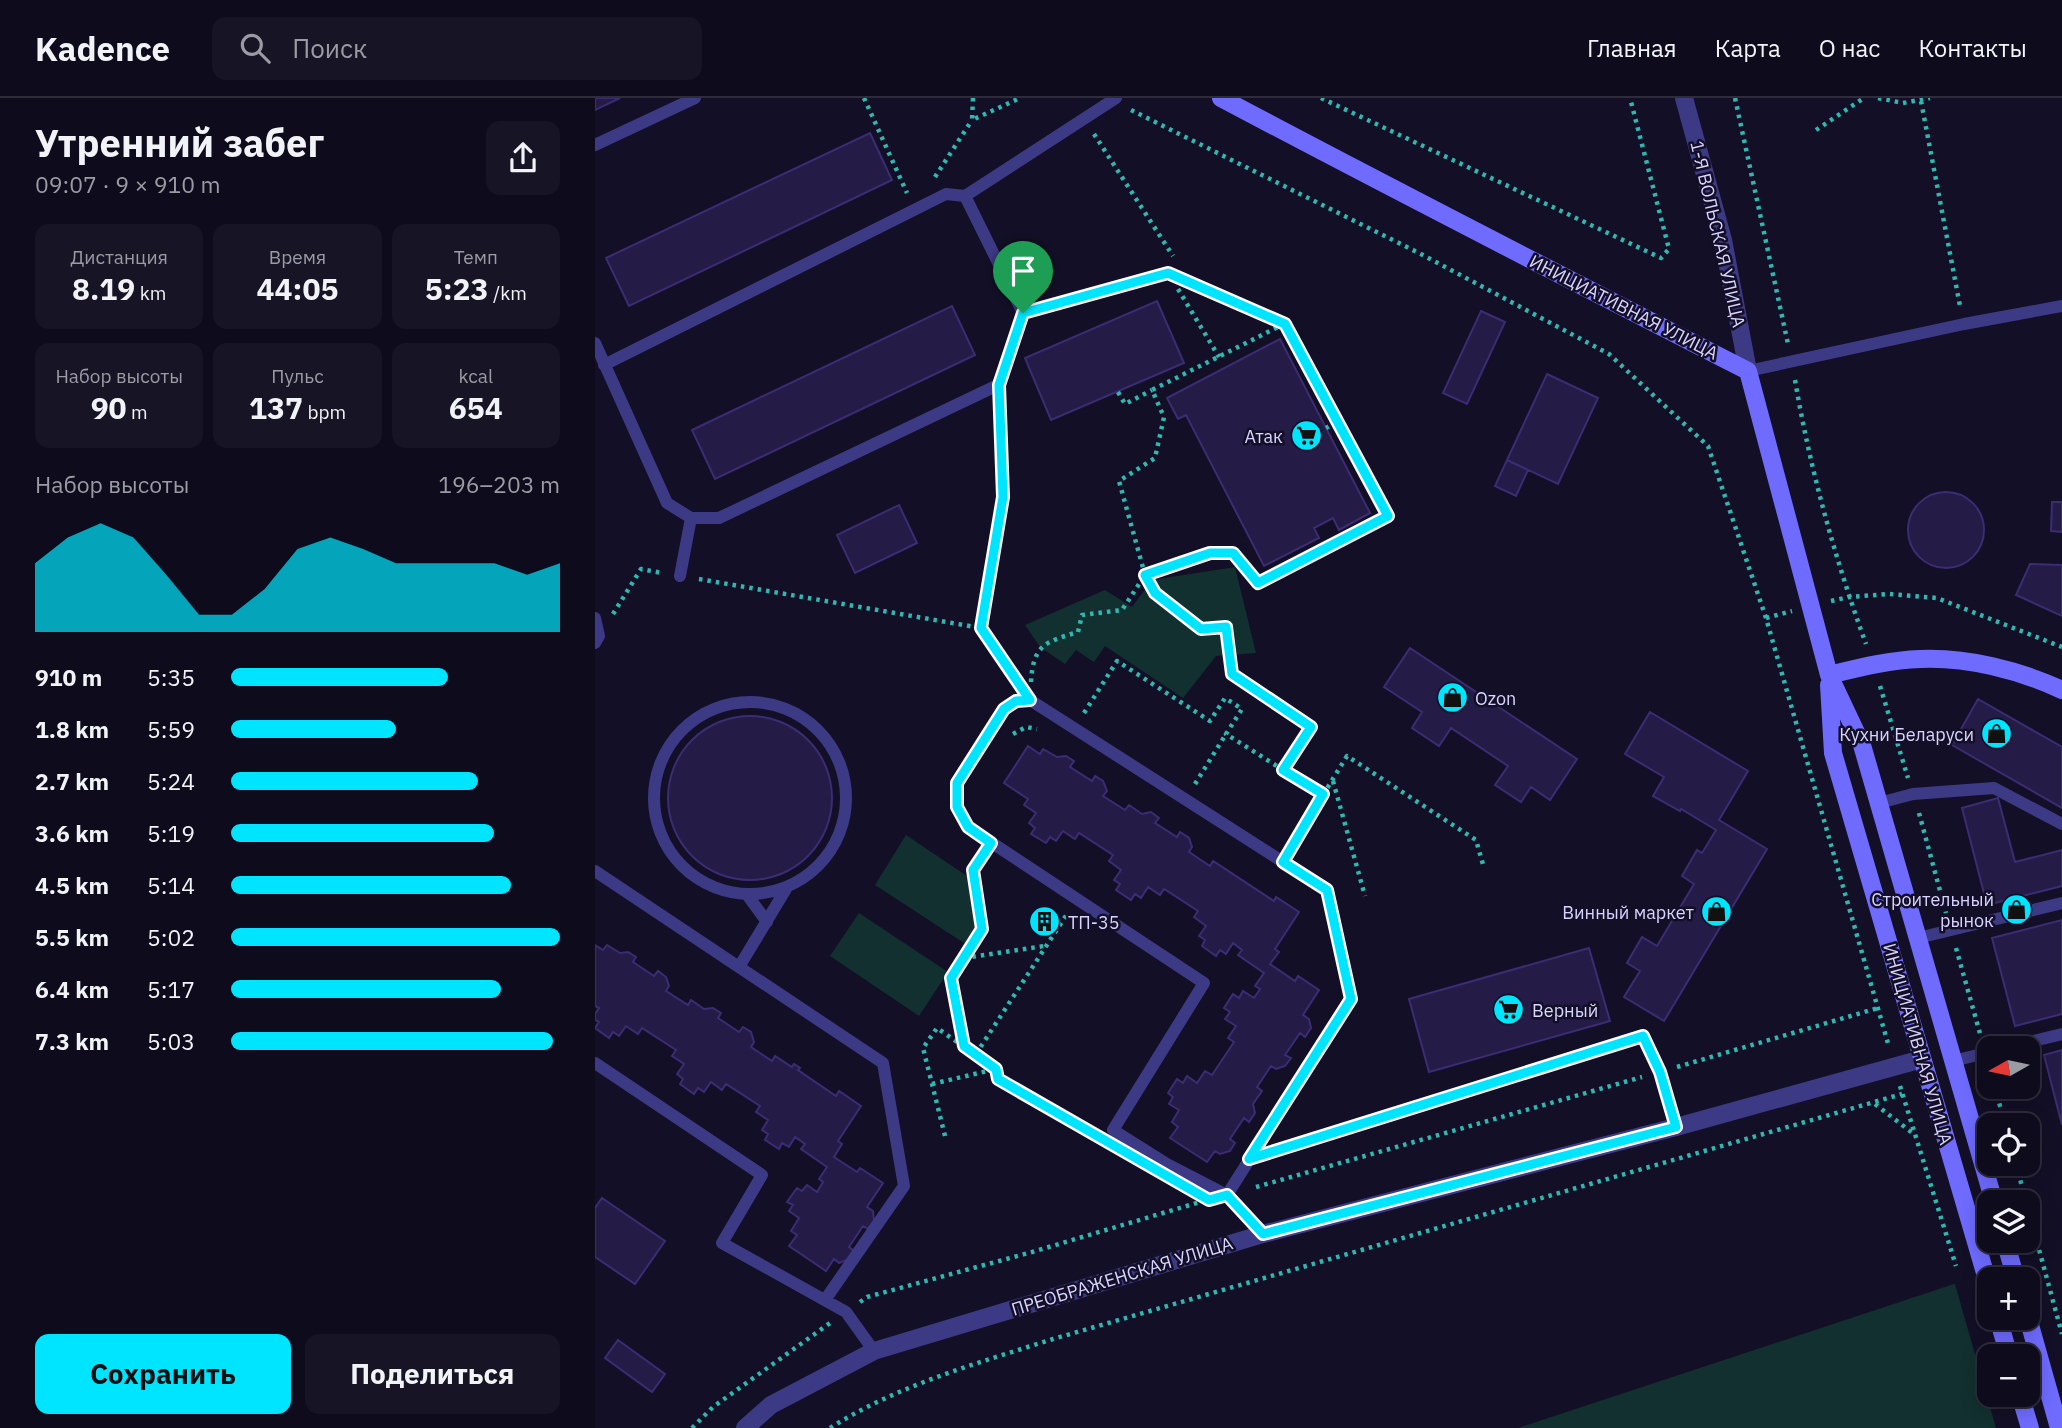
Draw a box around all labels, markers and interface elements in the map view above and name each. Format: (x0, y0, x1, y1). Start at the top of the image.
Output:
search box (212, 17, 702, 80)
text: Kadence (35, 27, 170, 70)
icon: search (236, 29, 274, 67)
text: Поиск (292, 31, 367, 65)
text: Главная (1587, 32, 1677, 64)
text: Карта (1715, 32, 1781, 64)
text: О нас (1819, 32, 1880, 64)
text: Контакты (1918, 32, 2027, 64)
text: Утренний забег (35, 118, 324, 167)
button: share (486, 121, 560, 195)
street label: 1-Я ВОЛЬСКАЯ УЛИЦА (1685, 138, 1751, 330)
text: 09:07 · 9 × 910 m (35, 169, 221, 199)
pin (993, 241, 1053, 313)
text: Дистанция (70, 245, 168, 269)
text: Время (269, 245, 326, 269)
text: Темп (454, 245, 498, 269)
street label: ИНИЦИАТИВНАЯ УЛИЦА (1526, 249, 1723, 365)
icon: arrive (1004, 252, 1042, 290)
text: 8.19 (72, 269, 135, 308)
text: 44:05 (257, 269, 338, 308)
text: 5:23 (425, 269, 489, 308)
text: km (135, 281, 166, 305)
text: /km (489, 281, 527, 305)
text: Набор высоты (55, 364, 183, 388)
text: Пульс (271, 364, 324, 388)
text: kcal (459, 364, 493, 388)
text: 90 (91, 388, 127, 427)
text: 137 (249, 388, 303, 427)
text: 654 (449, 388, 503, 427)
text: m (127, 400, 148, 424)
text: bpm (303, 400, 346, 424)
supermarket icon: Атак (1289, 419, 1323, 453)
place label: Атак (1244, 425, 1283, 448)
text: Набор высоты (35, 469, 189, 499)
text: 196–203 m (438, 469, 560, 499)
text: 910 m (35, 662, 102, 692)
text: 5:35 (147, 662, 195, 692)
shop icon: Ozon (1435, 681, 1469, 715)
place label: Ozon (1475, 687, 1516, 710)
text: 1.8 km (35, 714, 109, 744)
text: 5:59 (147, 714, 195, 744)
shop icon: Кухни Беларуси (1980, 717, 2014, 751)
place label: Кухни Беларуси (1839, 723, 1974, 746)
text: 2.7 km (35, 766, 109, 796)
text: 5:24 (147, 766, 195, 796)
text: 3.6 km (35, 818, 109, 848)
text: 5:19 (147, 818, 195, 848)
text: 4.5 km (35, 870, 109, 900)
text: 5:14 (147, 870, 195, 900)
place label: Строительный рынок (1871, 888, 1994, 932)
shop icon: Строительный рынок (2000, 892, 2034, 926)
shop icon: Винный маркет (1700, 895, 1734, 929)
place label: Винный маркет (1562, 901, 1694, 924)
building icon: ТП-35 (1028, 905, 1062, 939)
place label: ТП-35 (1068, 911, 1120, 934)
text: 5.5 km (35, 922, 109, 952)
text: 5:02 (147, 922, 195, 952)
street label: ИНИЦИАТИВНАЯ УЛИЦА (1878, 940, 1958, 1148)
text: 6.4 km (35, 974, 109, 1004)
text: 5:17 (147, 974, 195, 1004)
supermarket icon: Верный (1492, 993, 1526, 1027)
place label: Верный (1532, 999, 1598, 1022)
text: 7.3 km (35, 1026, 109, 1056)
text: 5:03 (147, 1026, 195, 1056)
north arrow (1977, 1036, 2041, 1099)
map controls (1977, 1036, 2040, 1407)
button: locate (1977, 1113, 2040, 1176)
button: layers (1977, 1190, 2040, 1253)
street label: ПРЕОБРАЖЕНСКАЯ УЛИЦА (1008, 1231, 1236, 1321)
button: + (1977, 1267, 2040, 1330)
button: Сохранить (35, 1334, 291, 1414)
button: Поделиться (305, 1334, 560, 1414)
button: − (1977, 1344, 2040, 1407)

